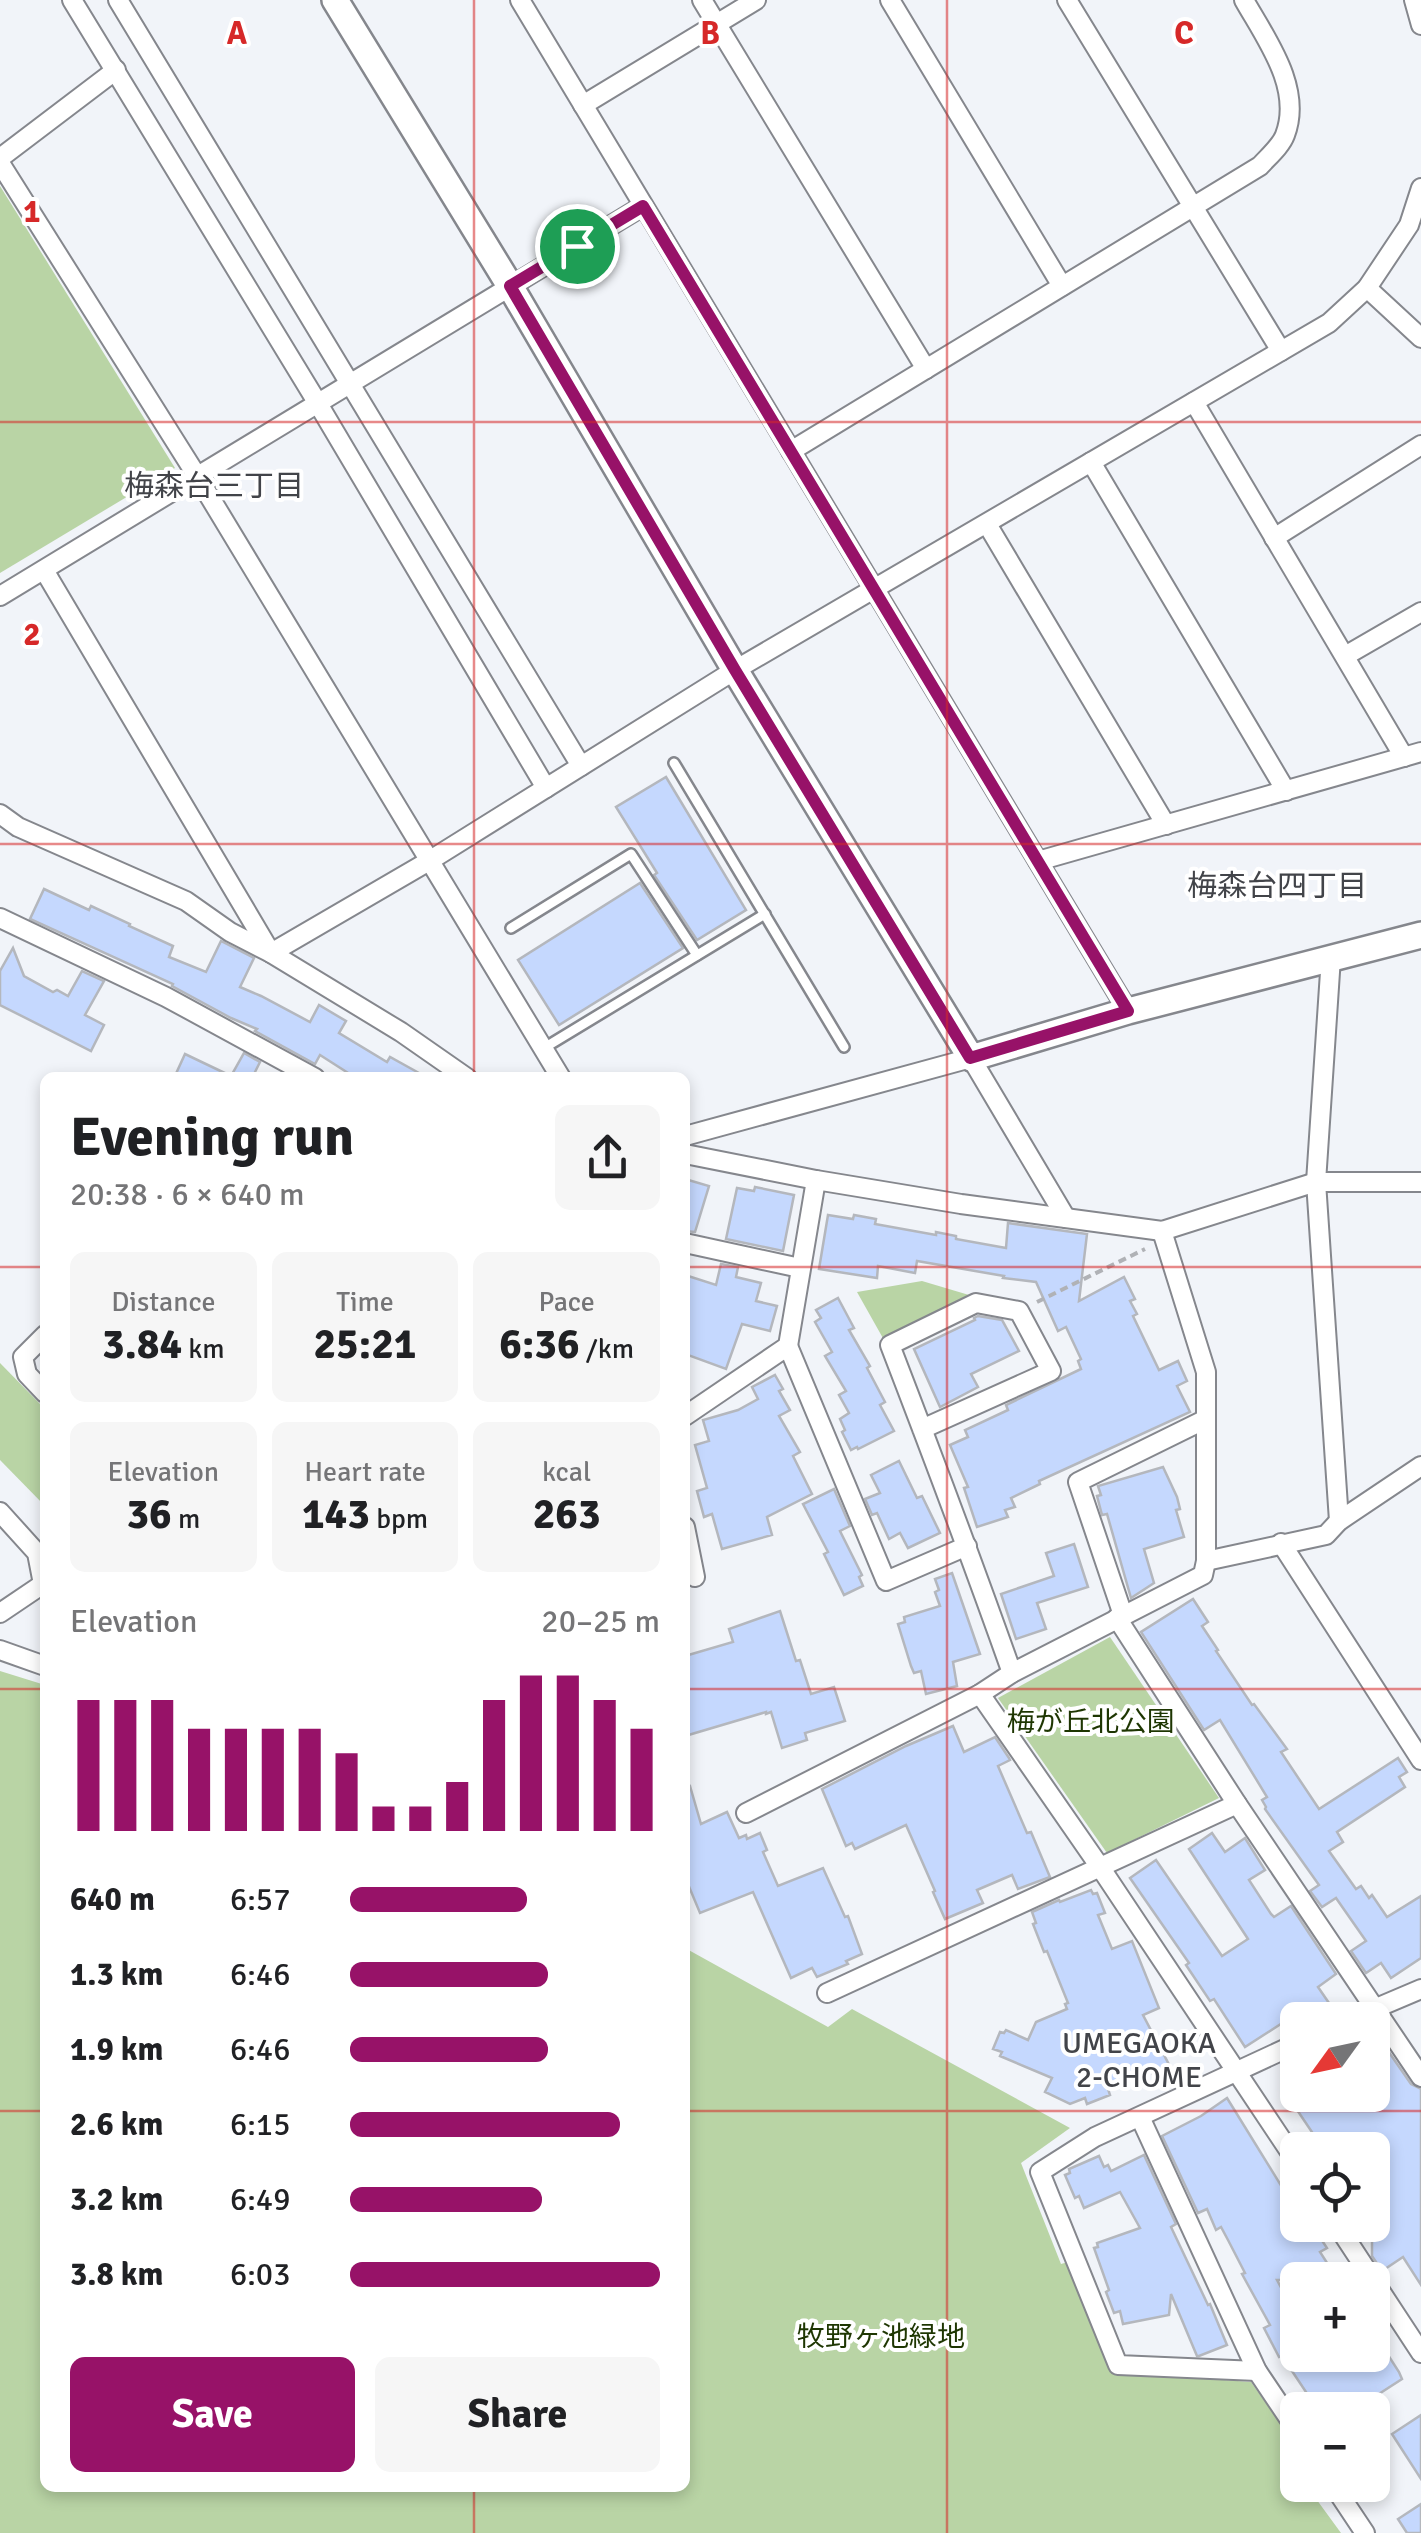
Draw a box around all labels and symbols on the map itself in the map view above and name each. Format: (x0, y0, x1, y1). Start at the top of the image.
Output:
text: A (227, 14, 248, 53)
text: B (700, 14, 720, 53)
text: C (1174, 14, 1194, 53)
text: 1 (23, 192, 41, 231)
pin (535, 204, 620, 289)
district label: 梅森台三丁目 (124, 468, 304, 505)
text: 2 (23, 615, 41, 654)
district label: 梅森台四丁目 (1187, 868, 1367, 905)
park label: 梅が丘北公園 (1007, 1705, 1175, 1739)
north arrow (1280, 2002, 1390, 2112)
district label: UMEGAOKA 2-CHOME (1062, 2025, 1216, 2096)
park label: 牧野ヶ池緑地 (797, 2320, 965, 2354)

